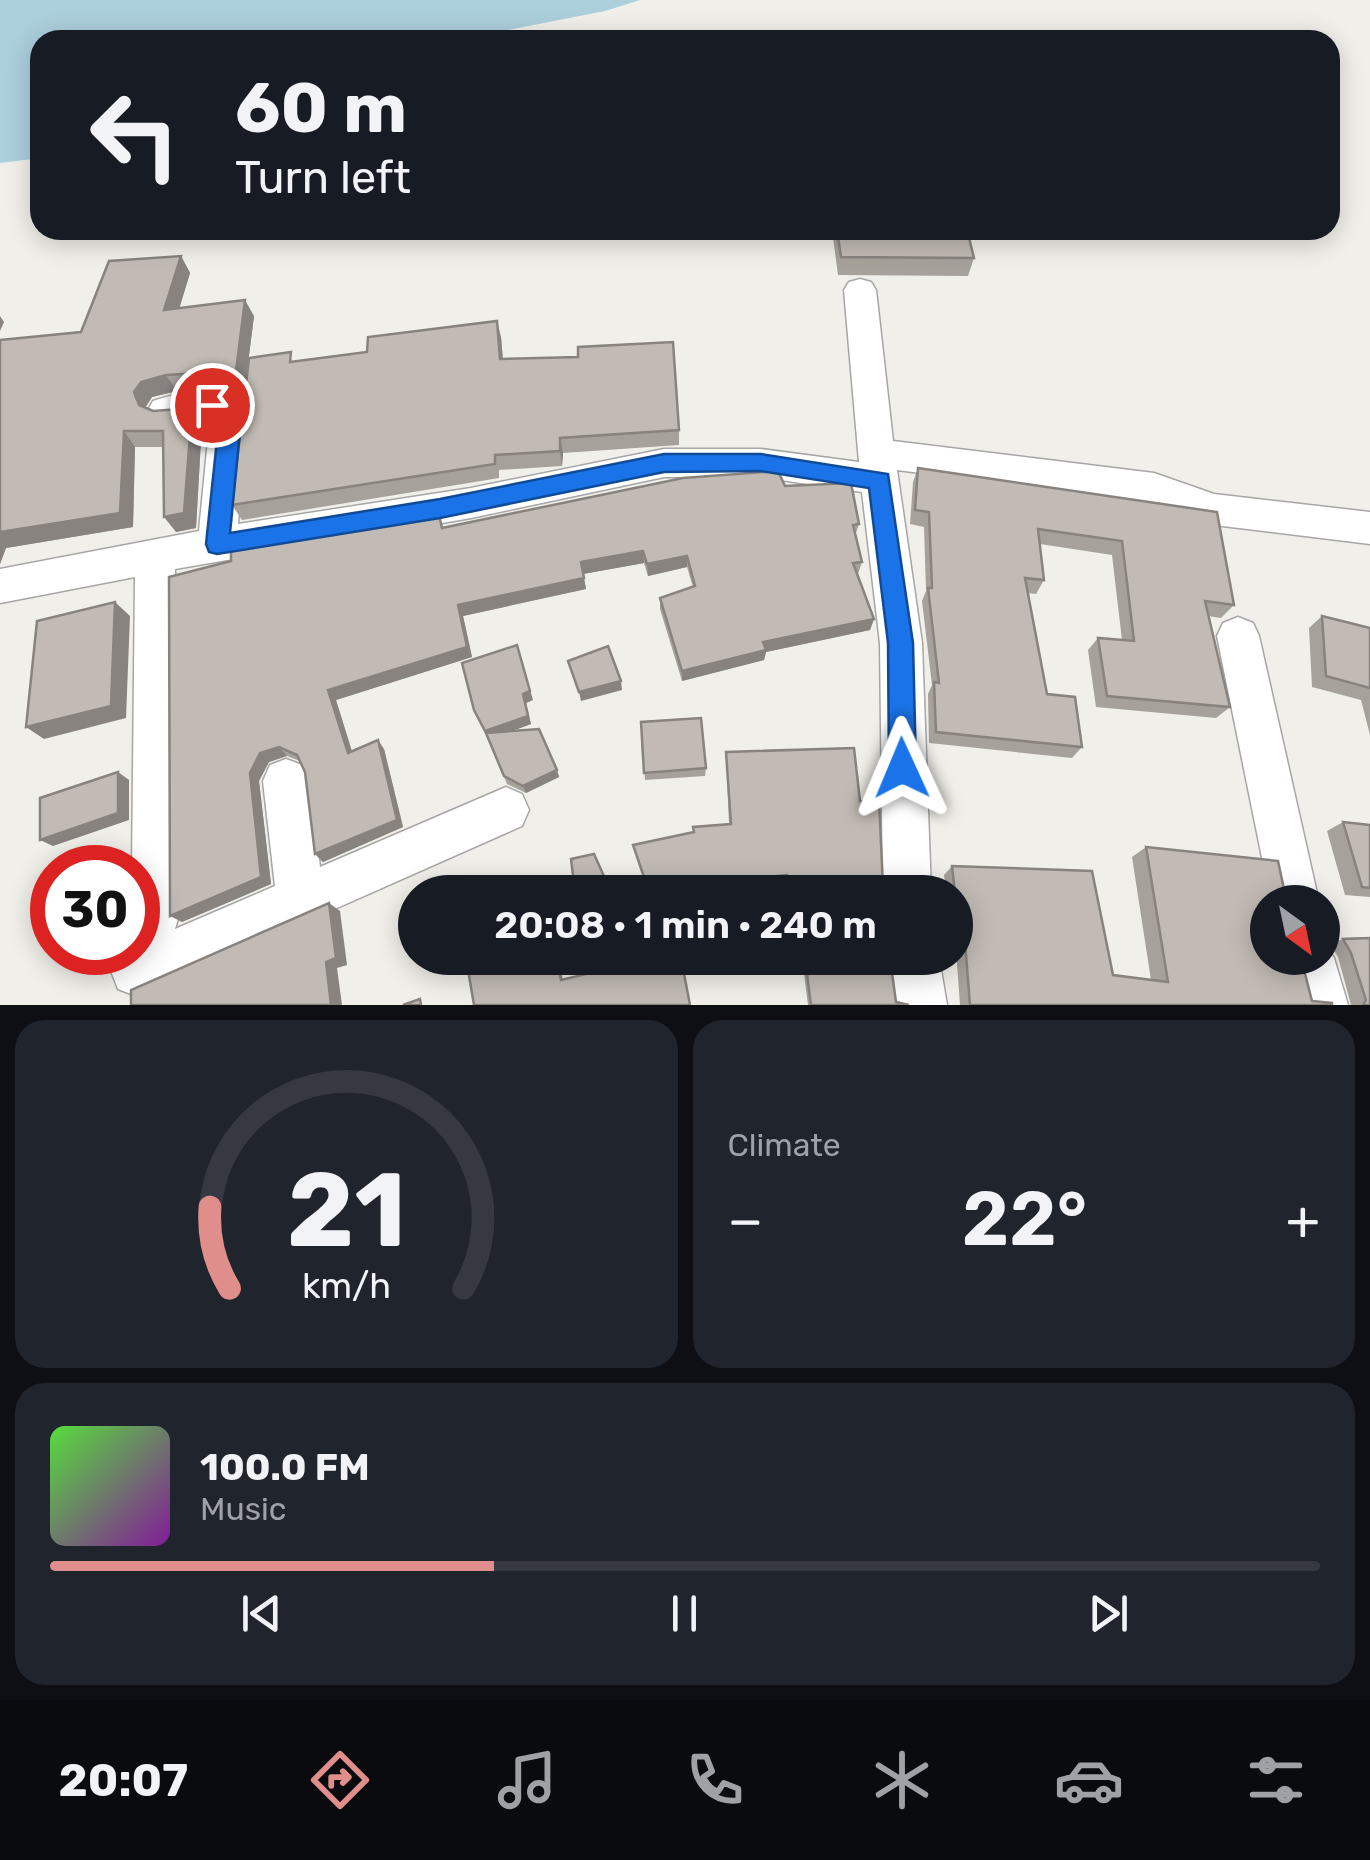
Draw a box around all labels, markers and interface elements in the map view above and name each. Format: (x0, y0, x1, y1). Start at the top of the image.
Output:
text: 60 m (235, 67, 407, 150)
icon: left (70, 70, 200, 200)
text: Turn left (235, 151, 411, 204)
pin (170, 363, 255, 448)
icon: arrive (185, 378, 240, 433)
position arrow (850, 716, 954, 820)
speed limit sign: 30 (30, 845, 160, 975)
north arrow (1250, 885, 1340, 975)
map controls (1250, 885, 1340, 975)
text: 20:08 · 1 min · 240 m (494, 902, 877, 948)
text: Climate (728, 1126, 841, 1164)
text: 21 (287, 1149, 406, 1272)
text: 22° (962, 1175, 1087, 1264)
text: − (728, 1188, 763, 1253)
text: + (1286, 1188, 1320, 1253)
text: km/h (302, 1265, 391, 1307)
text: 100.0 FM (200, 1444, 370, 1490)
text: Music (200, 1490, 286, 1528)
icon: previous (234, 1586, 289, 1641)
icon: pause (657, 1586, 712, 1641)
icon: next (1081, 1586, 1136, 1641)
icon: directions (305, 1745, 375, 1815)
icon: music (492, 1745, 562, 1815)
icon: phone (680, 1745, 750, 1815)
icon: climate (867, 1745, 937, 1815)
icon: car (1054, 1745, 1124, 1815)
icon: filters (1241, 1745, 1311, 1815)
text: 20:07 (59, 1754, 188, 1807)

